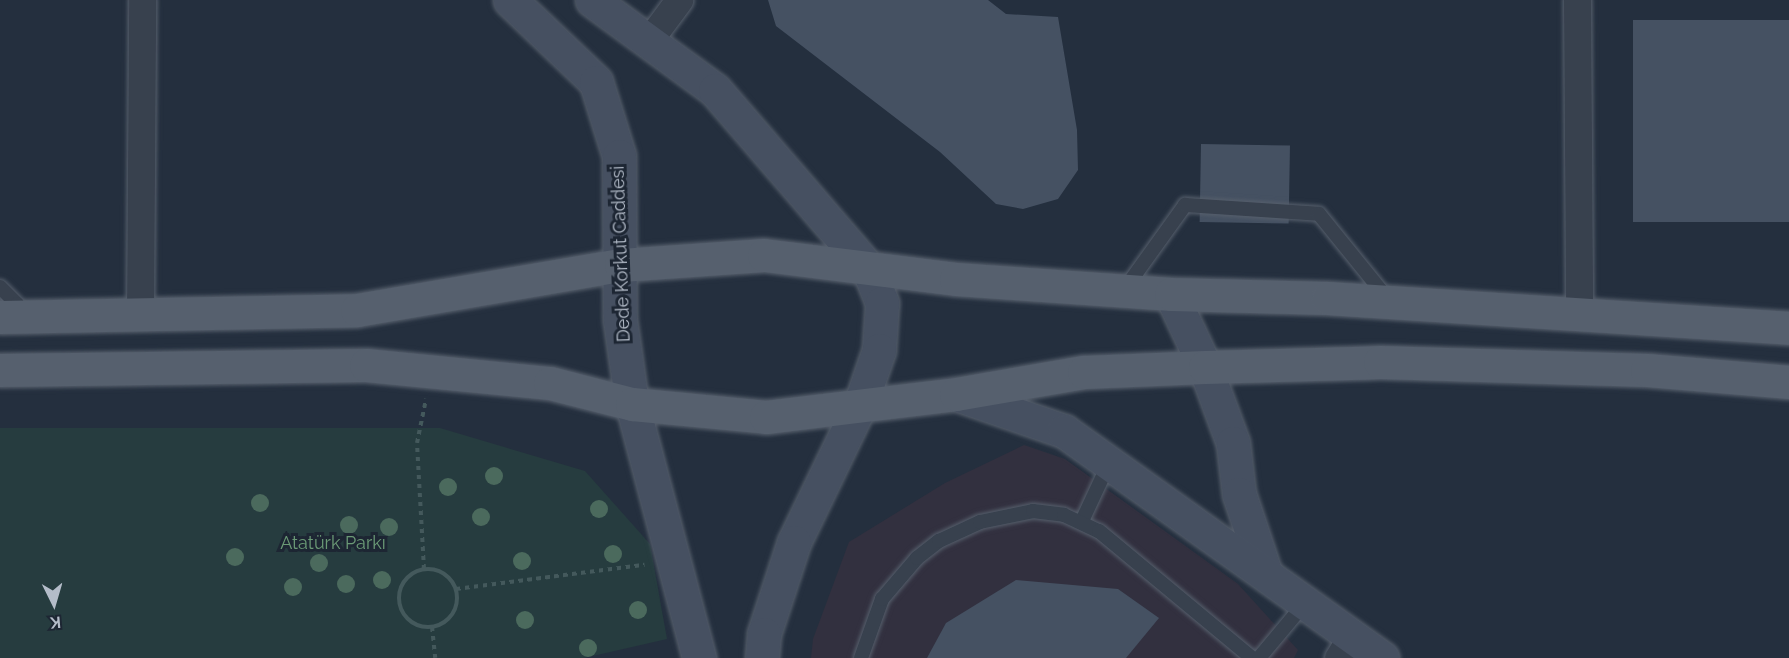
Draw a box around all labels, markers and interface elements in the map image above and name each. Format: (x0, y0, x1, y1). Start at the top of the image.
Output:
street label: Dede Korkut Caddesi (607, 165, 635, 343)
park label: Atatürk Parkı (280, 532, 386, 554)
north arrow (24, 574, 84, 634)
text: K (49, 612, 62, 632)

